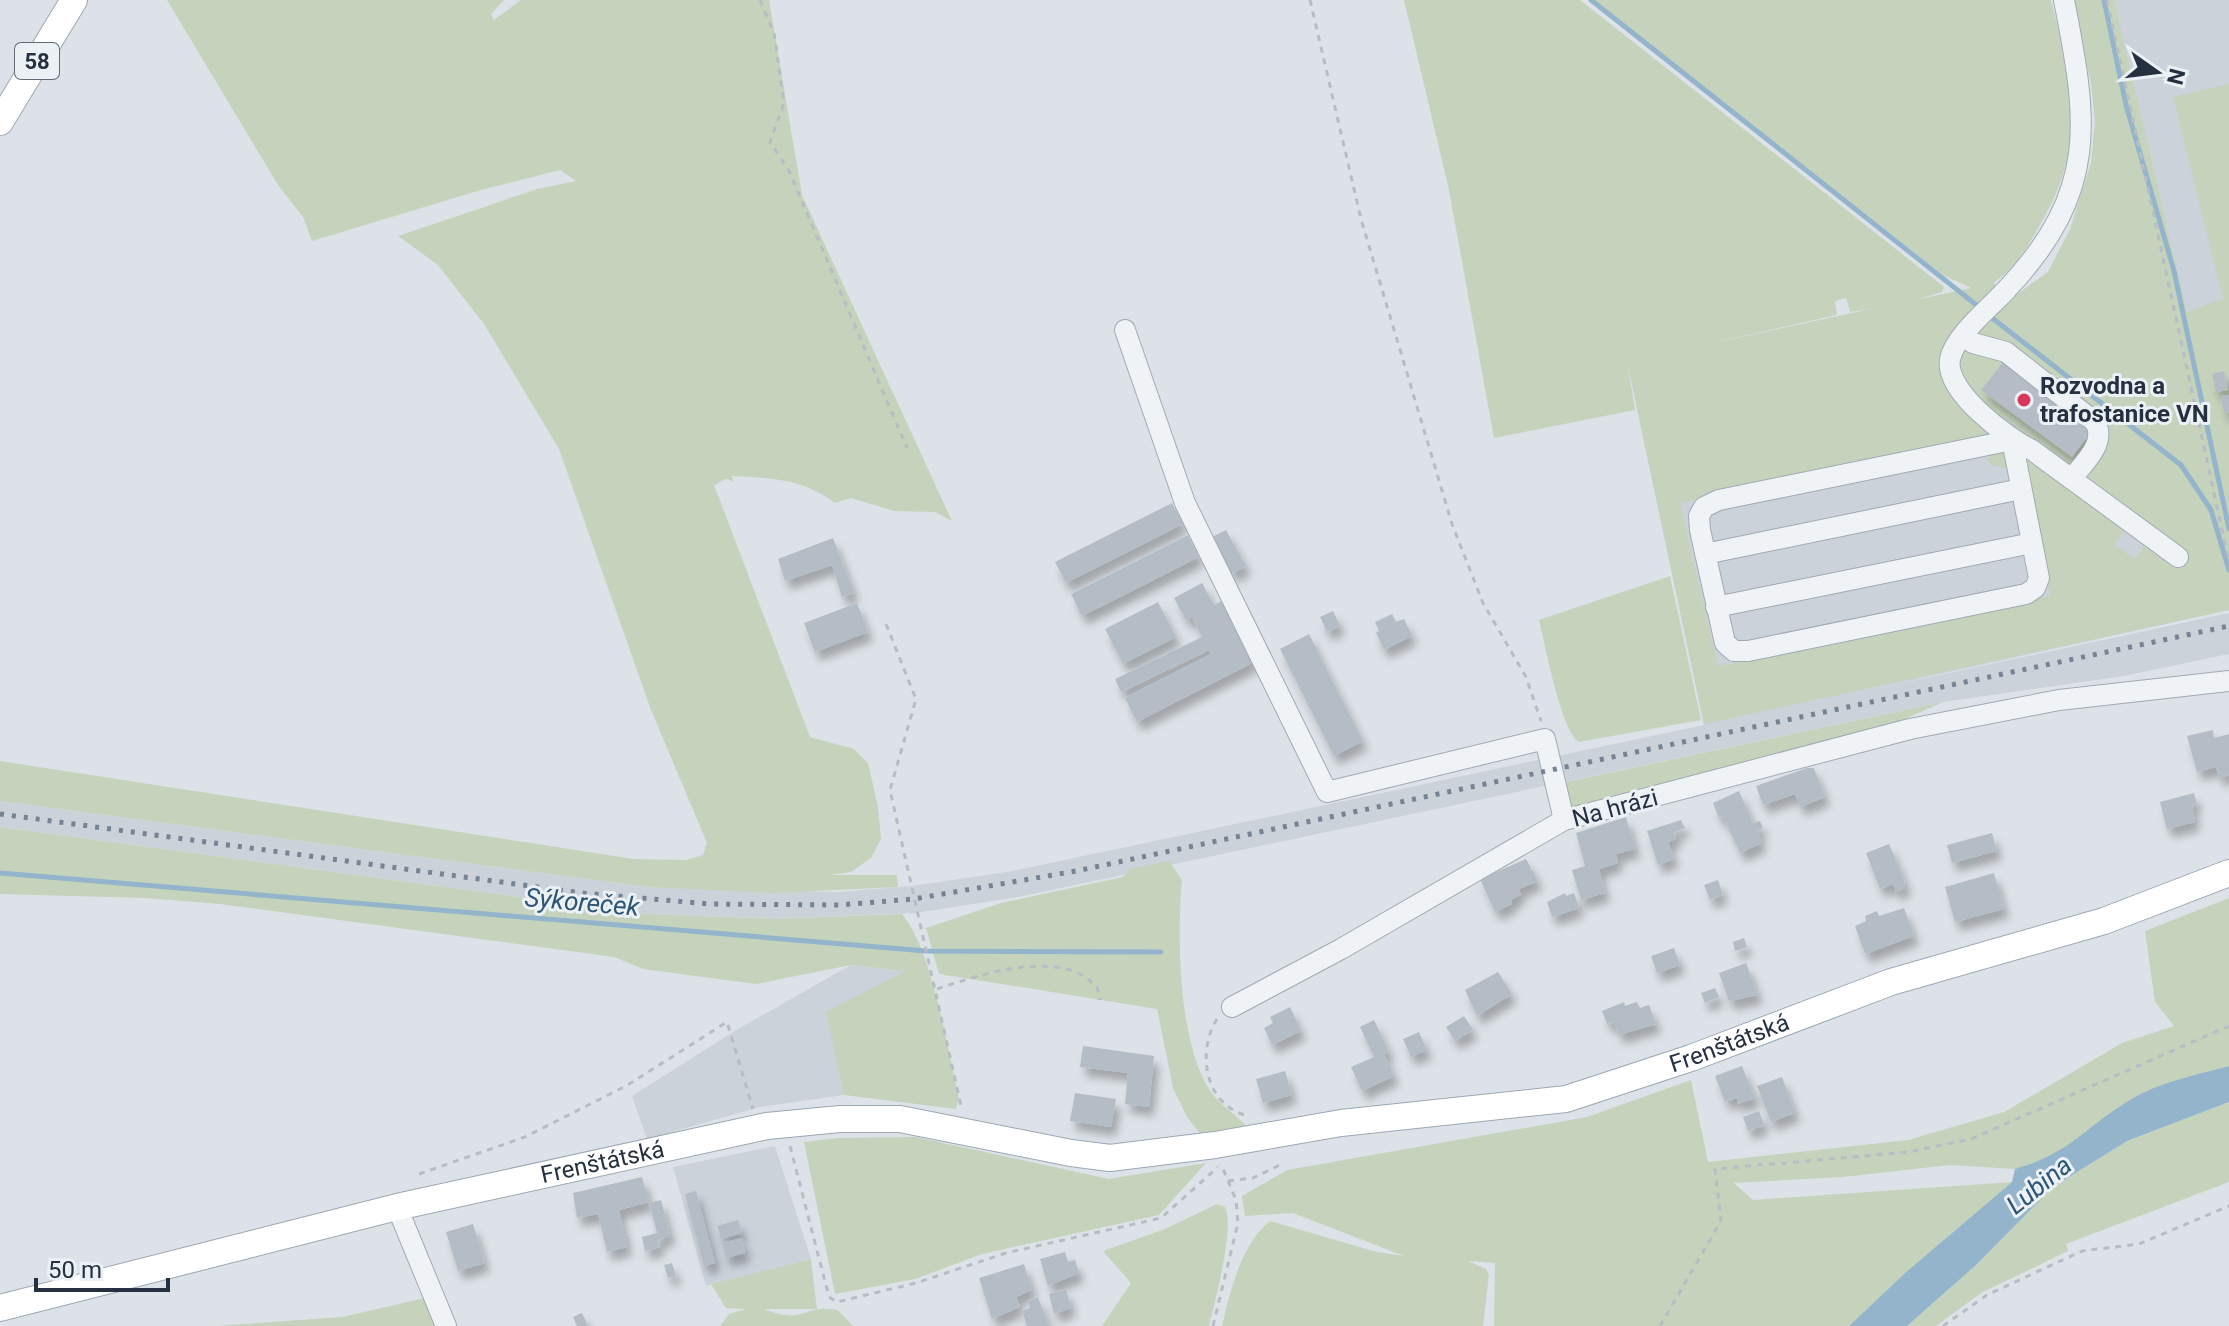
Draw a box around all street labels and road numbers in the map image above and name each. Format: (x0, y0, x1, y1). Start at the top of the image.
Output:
road number: 58 (15, 43, 59, 79)
street label: Na hrázi (1569, 783, 1661, 833)
street label: Frenštátská (1666, 1008, 1793, 1078)
street label: Frenštátská (538, 1135, 667, 1189)

